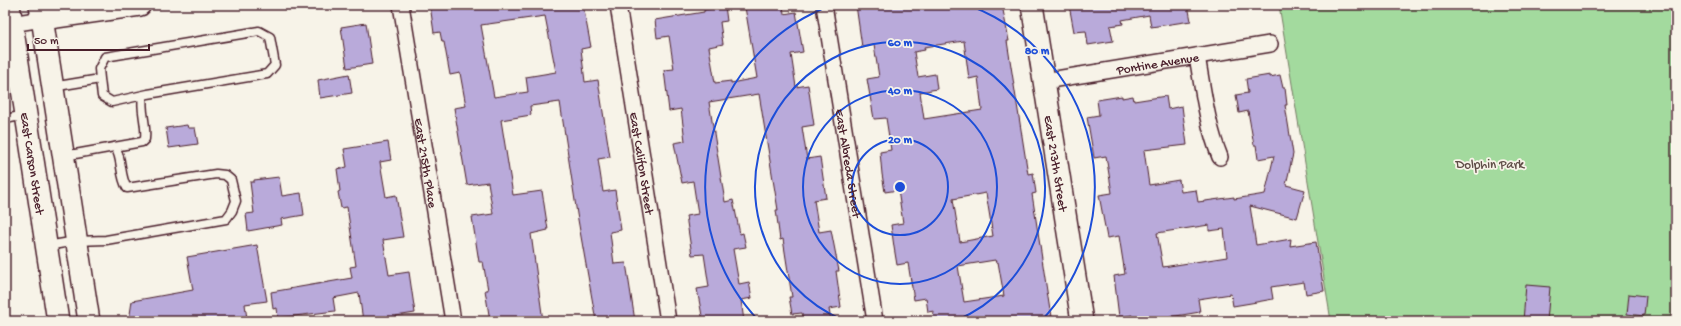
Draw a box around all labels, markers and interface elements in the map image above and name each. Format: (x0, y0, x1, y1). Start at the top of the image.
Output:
scale bar (28, 26, 149, 52)
text: 50 m (34, 35, 59, 49)
text: 60 m (888, 37, 913, 51)
text: 80 m (1025, 45, 1050, 59)
street label: Pontine Avenue (1115, 51, 1201, 79)
text: 40 m (887, 85, 912, 99)
street label: East Albreda Street (831, 108, 863, 220)
street label: East Carson Street (16, 111, 47, 217)
street label: East Califon Street (625, 111, 656, 217)
street label: East 213th Street (1040, 114, 1070, 214)
street label: East 215th Place (410, 117, 439, 210)
text: 20 m (888, 134, 913, 148)
park label: Dolphin Park (1455, 158, 1525, 173)
centre of rings (893, 180, 907, 194)

